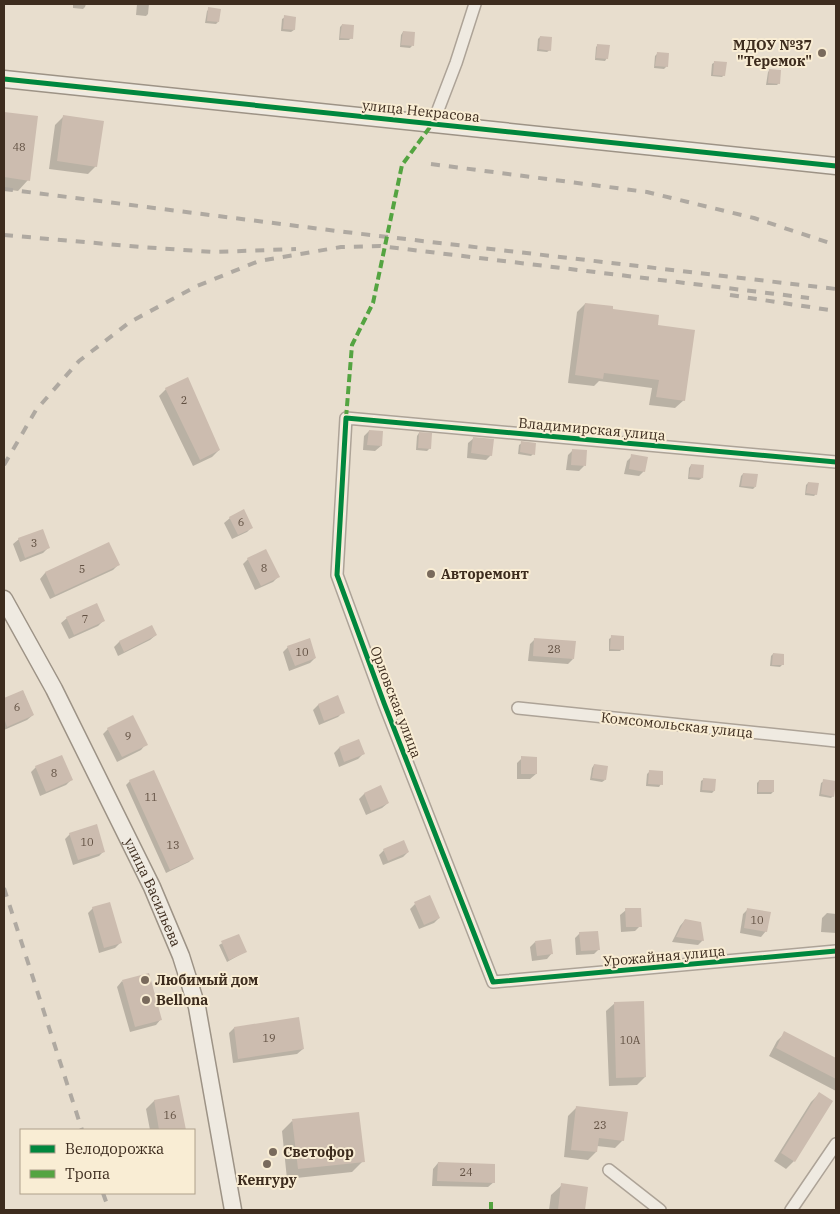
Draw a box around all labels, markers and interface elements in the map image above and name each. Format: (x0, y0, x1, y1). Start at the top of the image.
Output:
place label: МДОУ №37 "Теремок" (733, 36, 812, 70)
marker: МДОУ №37 "Теремок" (816, 47, 828, 59)
street label: улица Некрасова (361, 96, 481, 126)
house number: 48 (12, 140, 26, 154)
house number: 2 (181, 393, 187, 407)
street label: Владимирская улица (518, 414, 667, 444)
house number: 6 (238, 515, 244, 529)
house number: 3 (31, 536, 37, 550)
house number: 8 (261, 561, 267, 575)
house number: 5 (79, 562, 85, 576)
place label: Авторемонт (441, 565, 529, 583)
marker: Авторемонт (425, 568, 437, 580)
house number: 7 (82, 612, 88, 626)
house number: 28 (547, 642, 561, 656)
street label: Орловская улица (366, 643, 426, 761)
house number: 10 (295, 645, 309, 659)
house number: 6 (14, 700, 20, 714)
street label: Комсомольская улица (600, 708, 754, 742)
house number: 9 (125, 729, 131, 743)
house number: 8 (51, 766, 57, 780)
house number: 11 (144, 790, 158, 804)
house number: 10 (80, 835, 94, 849)
street label: улица Васильева (120, 835, 185, 950)
house number: 13 (166, 838, 180, 852)
house number: 10 (750, 913, 764, 927)
street label: Урожайная улица (602, 942, 726, 970)
place label: Любимый дом (155, 971, 258, 989)
marker: Любимый дом (139, 974, 151, 986)
place label: Bellona (156, 991, 208, 1009)
marker: Bellona (140, 994, 152, 1006)
house number: 19 (262, 1031, 276, 1045)
house number: 10А (620, 1033, 641, 1047)
house number: 16 (163, 1108, 177, 1122)
house number: 23 (593, 1118, 607, 1132)
legend (20, 1129, 195, 1194)
text: Велодорожка (65, 1139, 164, 1158)
place label: Светофор (283, 1143, 354, 1161)
marker: Светофор (267, 1146, 279, 1158)
marker: Кенгуру (261, 1158, 273, 1170)
text: Тропа (65, 1164, 110, 1183)
house number: 24 (459, 1165, 473, 1179)
place label: Кенгуру (237, 1171, 297, 1189)

